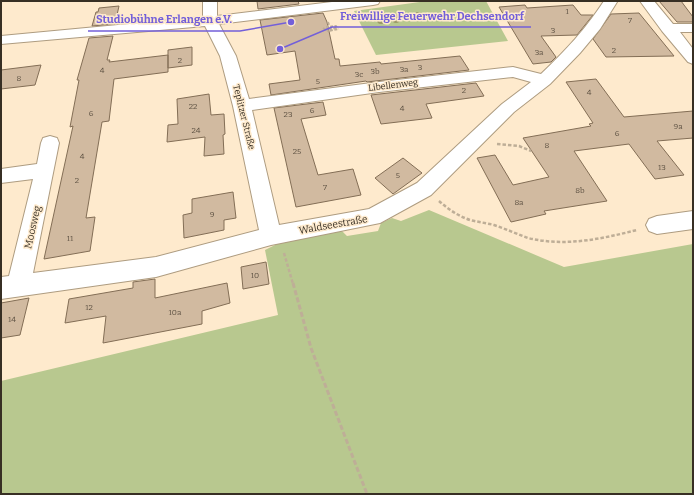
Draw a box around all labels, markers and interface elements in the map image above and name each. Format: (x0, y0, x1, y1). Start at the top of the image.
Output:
callout: Freiwillige Feuerwehr Dechsendorf (332, 4, 531, 27)
house number: 1 (565, 7, 569, 16)
callout: Studiobühne Erlangen e.V. (88, 8, 240, 31)
text: Freiwillige Feuerwehr Dechsendorf (340, 10, 525, 23)
text: Studiobühne Erlangen e.V. (96, 13, 233, 26)
house number: 7 (628, 16, 632, 25)
house number: 3 (551, 26, 556, 35)
house number: 2 (612, 46, 616, 55)
house number: 3a (535, 48, 544, 57)
house number: 2 (178, 56, 182, 65)
house number: 3 (418, 63, 423, 72)
house number: 3a (400, 65, 409, 74)
house number: 4 (100, 66, 105, 75)
house number: 3b (370, 67, 380, 76)
house number: 3c (355, 70, 363, 79)
house number: 8 (17, 74, 22, 83)
house number: 5 (316, 77, 320, 86)
street label: Libellenweg (367, 77, 419, 93)
street label: Teplitzer Straße (231, 84, 257, 151)
house number: 2 (462, 86, 466, 95)
house number: 4 (587, 88, 592, 97)
house number: 22 (189, 102, 197, 111)
house number: 4 (400, 104, 405, 113)
house number: 6 (310, 106, 315, 115)
house number: 6 (89, 109, 94, 118)
house number: 23 (284, 110, 293, 119)
house number: 9a (673, 122, 683, 131)
house number: 24 (191, 126, 201, 135)
house number: 6 (615, 129, 620, 138)
house number: 8 (545, 141, 550, 150)
house number: 25 (293, 147, 301, 156)
house number: 4 (80, 152, 85, 161)
house number: 13 (658, 163, 666, 172)
house number: 5 (396, 171, 400, 180)
house number: 2 (75, 176, 79, 185)
house number: 7 (323, 183, 327, 192)
house number: 8b (575, 186, 585, 195)
house number: 8a (515, 198, 524, 207)
street label: Moosweg (22, 204, 44, 250)
house number: 9 (210, 210, 215, 219)
street label: Waldseestraße (298, 213, 368, 237)
house number: 11 (67, 234, 74, 243)
house number: 10 (251, 271, 259, 280)
house number: 12 (85, 303, 93, 312)
house number: 10a (169, 308, 182, 317)
house number: 14 (8, 315, 16, 324)

